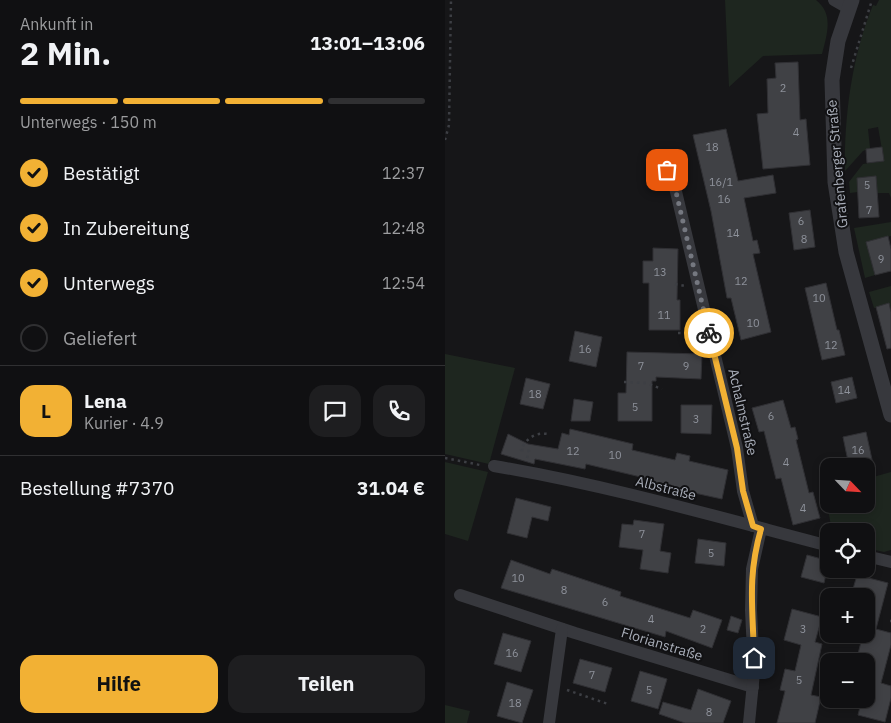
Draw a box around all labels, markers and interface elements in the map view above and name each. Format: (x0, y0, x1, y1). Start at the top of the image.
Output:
text: Ankunft in (20, 14, 93, 34)
text: 13:01–13:06 (310, 31, 425, 55)
text: 2 Min. (20, 32, 111, 74)
house number: 2 (780, 81, 786, 95)
street label: Grafenberger Straße (822, 99, 852, 229)
text: Unterwegs · 150 m (20, 112, 157, 132)
house number: 4 (793, 125, 800, 139)
house number: 18 (705, 140, 719, 154)
pin (646, 149, 688, 191)
icon: bag (653, 156, 681, 184)
icon: check (20, 159, 48, 187)
text: Bestätigt (63, 161, 140, 185)
text: 12:37 (382, 163, 425, 183)
house number: 16/1 (709, 175, 733, 189)
house number: 5 (864, 178, 870, 192)
house number: 16 (717, 192, 731, 206)
house number: 7 (866, 203, 872, 217)
icon: check (20, 214, 48, 242)
house number: 6 (798, 214, 804, 228)
text: In Zubereitung (63, 216, 189, 240)
text: 12:48 (382, 218, 425, 238)
house number: 14 (726, 226, 740, 240)
house number: 8 (801, 232, 807, 246)
house number: 9 (878, 252, 884, 266)
house number: 13 (653, 265, 667, 279)
icon: check (20, 269, 48, 297)
text: Unterwegs (63, 271, 155, 295)
text: 12:54 (382, 273, 425, 293)
house number: 12 (734, 274, 748, 288)
house number: 10 (812, 291, 826, 305)
house number: 11 (657, 308, 671, 322)
courier (684, 308, 734, 358)
house number: 10 (746, 316, 760, 330)
icon: bike (695, 319, 723, 347)
text: Geliefert (63, 326, 137, 350)
house number: 12 (824, 338, 838, 352)
house number: 16 (578, 342, 592, 356)
house number: 7 (638, 359, 644, 373)
house number: 9 (683, 359, 689, 373)
street label: Achalmstraße (724, 367, 762, 457)
house number: 14 (837, 383, 851, 397)
button: chat (309, 385, 361, 437)
button: phone (373, 385, 425, 437)
house number: 18 (528, 387, 542, 401)
text: Lena (84, 389, 127, 413)
text: L (41, 399, 51, 423)
house number: 5 (632, 400, 638, 414)
house number: 6 (768, 409, 774, 423)
house number: 3 (693, 412, 699, 426)
text: Kurier · 4.9 (84, 413, 164, 433)
house number: 16 (851, 443, 865, 457)
house number: 12 (566, 444, 580, 458)
house number: 10 (608, 448, 622, 462)
house number: 4 (783, 455, 790, 469)
north arrow (820, 458, 875, 512)
map controls (820, 458, 875, 708)
street label: Albstraße (634, 472, 698, 504)
text: Bestellung #7370 (20, 476, 174, 500)
text: 31.04 € (357, 476, 425, 500)
house number: 4 (800, 501, 807, 515)
button: locate (820, 523, 875, 578)
house number: 7 (639, 527, 645, 541)
house number: 5 (708, 546, 714, 560)
house number: 10 (511, 571, 525, 585)
house number: 8 (561, 583, 567, 597)
button: + (820, 588, 875, 643)
house number: 6 (602, 595, 608, 609)
house number: 4 (648, 612, 655, 626)
house number: 2 (700, 622, 706, 636)
house number: 3 (800, 622, 806, 636)
street label: Florianstraße (619, 623, 705, 665)
pin (733, 637, 775, 679)
icon: home (740, 644, 768, 672)
house number: 16 (505, 646, 519, 660)
button: − (820, 653, 875, 708)
button: Hilfe (20, 655, 218, 713)
button: Teilen (228, 655, 425, 713)
house number: 7 (589, 668, 595, 682)
house number: 5 (796, 673, 802, 687)
house number: 5 (646, 683, 652, 697)
house number: 18 (508, 696, 522, 710)
house number: 8 (706, 705, 712, 719)

